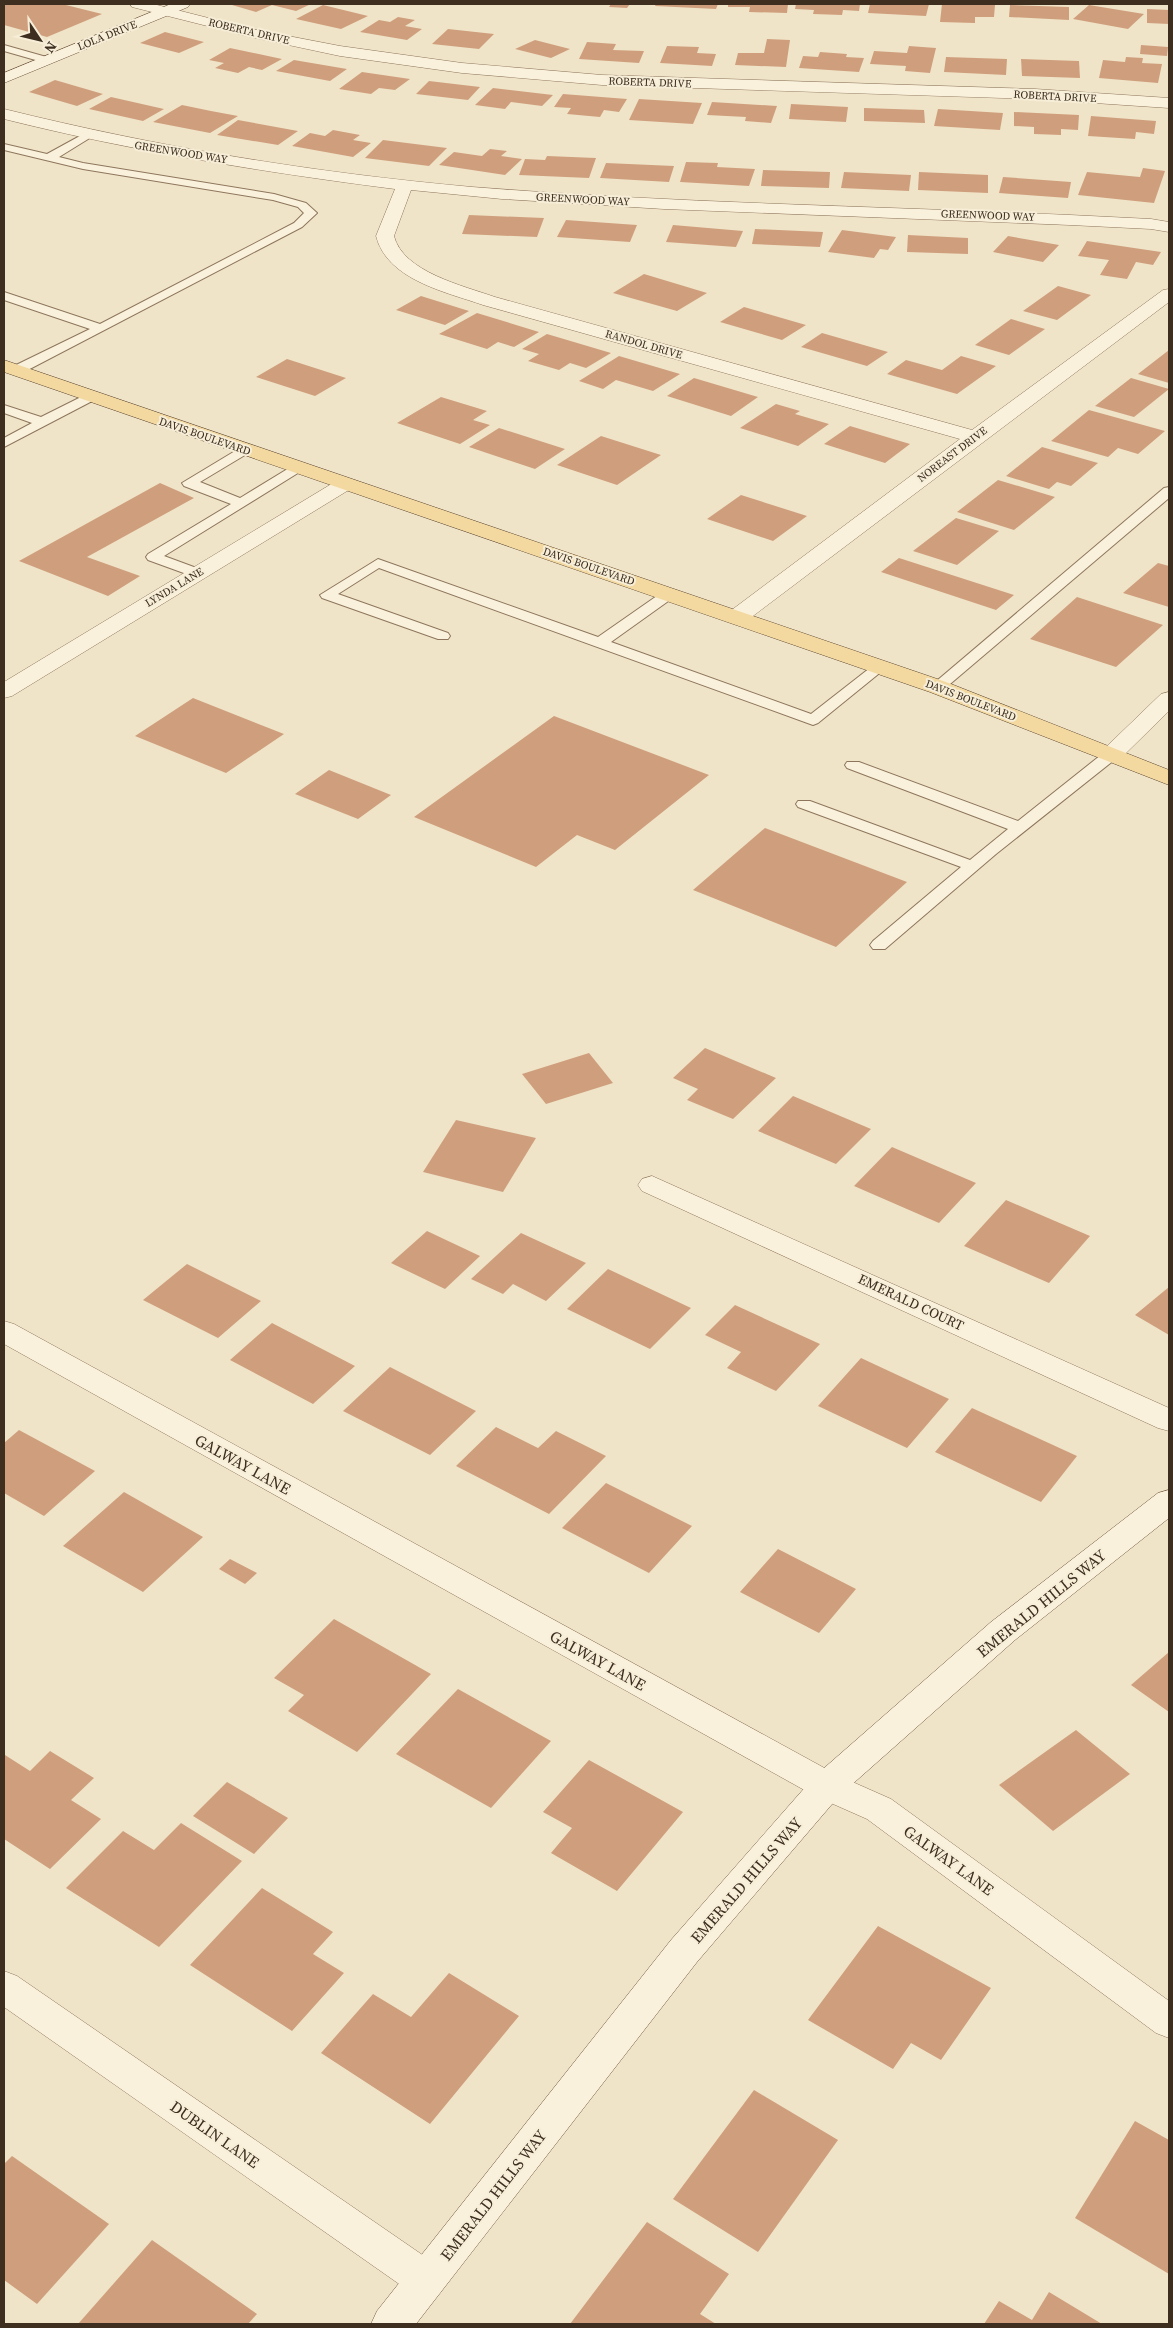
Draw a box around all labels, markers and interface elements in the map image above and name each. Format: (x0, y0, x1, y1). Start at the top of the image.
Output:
north arrow (15, 15, 65, 65)
street label: ROBERTA DRIVE (207, 15, 291, 48)
street label: LOLA DRIVE (75, 17, 140, 54)
text: N (40, 38, 62, 57)
street label: ROBERTA DRIVE (608, 74, 692, 91)
street label: ROBERTA DRIVE (1013, 87, 1097, 106)
street label: GREENWOOD WAY (133, 138, 229, 167)
street label: GREENWOOD WAY (536, 190, 630, 209)
street label: GREENWOOD WAY (941, 206, 1035, 225)
street label: RANDOL DRIVE (603, 326, 685, 363)
street label: DAVIS BOULEVARD (157, 414, 253, 459)
street label: NOREAST DRIVE (914, 423, 991, 486)
street label: DAVIS BOULEVARD (541, 544, 637, 589)
street label: LYNDA LANE (142, 564, 207, 611)
street label: DAVIS BOULEVARD (923, 676, 1019, 725)
street label: EMERALD COURT (855, 1269, 968, 1336)
street label: GALWAY LANE (191, 1429, 295, 1500)
street label: EMERALD HILLS WAY (972, 1544, 1110, 1662)
street label: GALWAY LANE (546, 1625, 650, 1696)
street label: EMERALD HILLS WAY (685, 1812, 807, 1948)
street label: GALWAY LANE (899, 1820, 999, 1900)
street label: DUBLIN LANE (166, 2095, 264, 2173)
street label: EMERALD HILLS WAY (435, 2125, 551, 2265)

